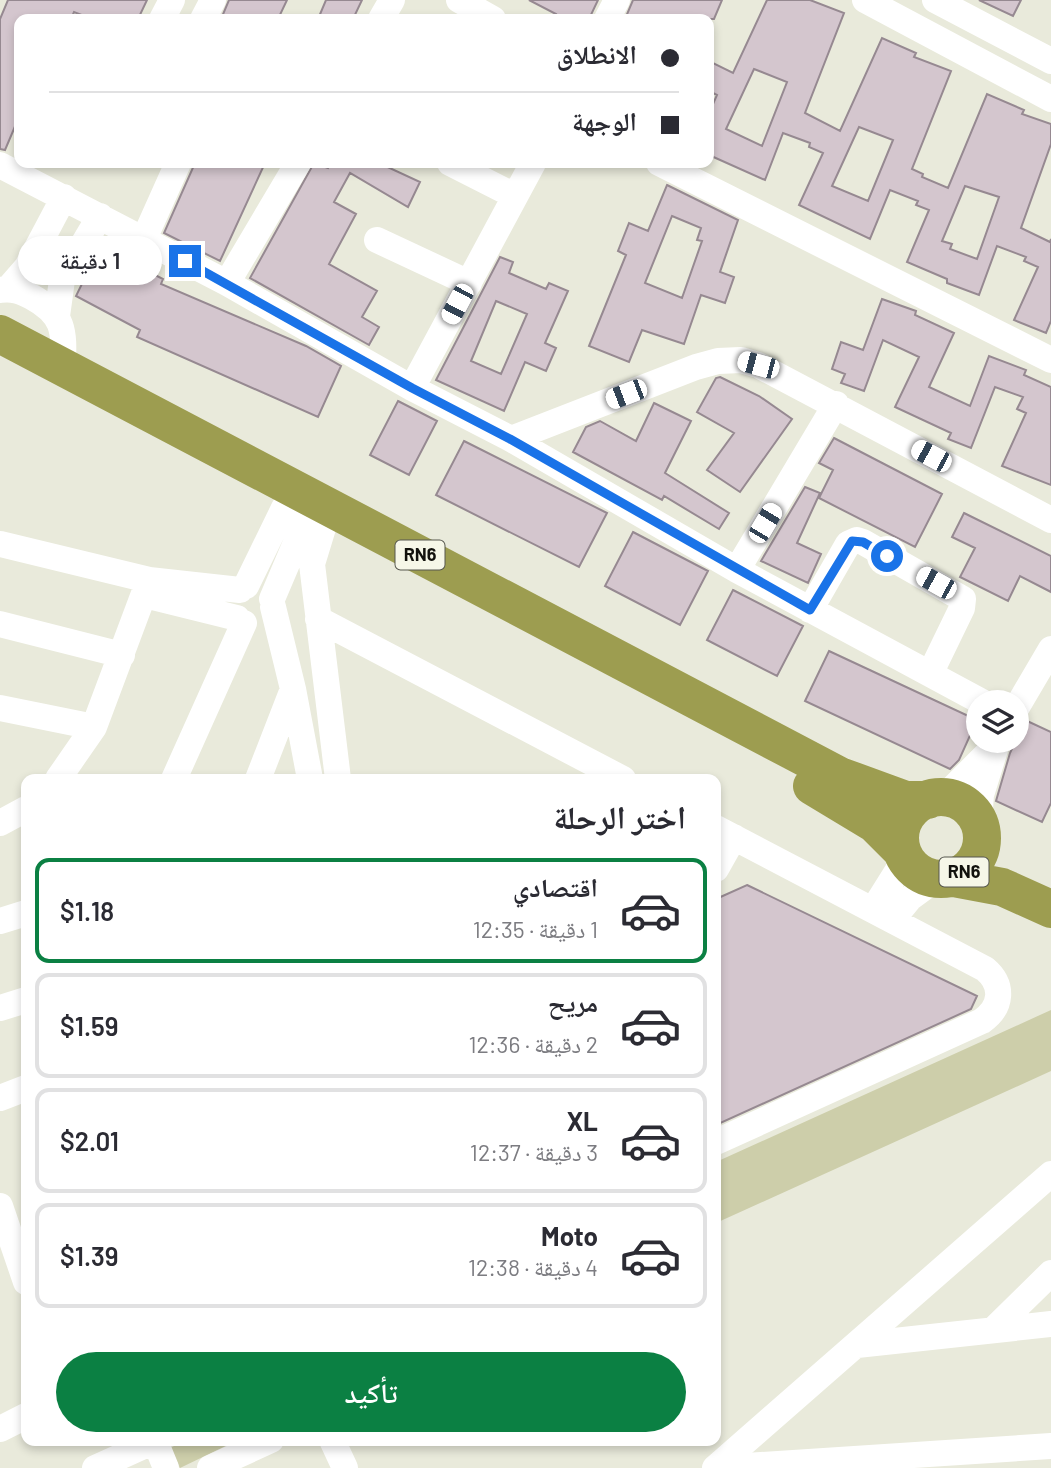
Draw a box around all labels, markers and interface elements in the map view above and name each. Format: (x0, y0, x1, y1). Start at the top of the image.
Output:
text: الانطلاق (557, 38, 637, 69)
text: الوجهة (572, 105, 637, 136)
callout: 1 دقيقة (17, 236, 160, 286)
route end (169, 245, 201, 277)
text: 1 دقيقة (60, 246, 120, 274)
car (438, 281, 477, 327)
car (735, 349, 782, 381)
car (603, 377, 650, 411)
car (908, 437, 955, 475)
car (746, 500, 785, 546)
road number: RN6 (396, 540, 444, 570)
route start (871, 540, 903, 572)
car (913, 564, 960, 602)
map controls (966, 690, 1029, 753)
button: layers (966, 690, 1029, 753)
text: اختر الرحلة (553, 797, 686, 835)
road number: RN6 (940, 858, 988, 886)
text: اقتصادي (513, 871, 598, 902)
icon: car (619, 879, 682, 942)
text: $1.18 (60, 895, 114, 926)
text: 1 دقيقة · 12:35 (473, 915, 598, 943)
text: مريح (548, 986, 598, 1017)
icon: car (619, 994, 682, 1057)
text: $1.59 (60, 1010, 119, 1041)
text: 2 دقيقة · 12:36 (468, 1030, 598, 1058)
text: XL (567, 1105, 598, 1136)
icon: car (619, 1109, 682, 1172)
text: $2.01 (60, 1125, 119, 1156)
text: 3 دقيقة · 12:37 (470, 1138, 598, 1166)
text: Moto (541, 1220, 598, 1251)
icon: car (619, 1224, 682, 1287)
text: $1.39 (60, 1240, 119, 1271)
text: 4 دقيقة · 12:38 (468, 1253, 598, 1281)
button: تأكيد (56, 1352, 686, 1432)

